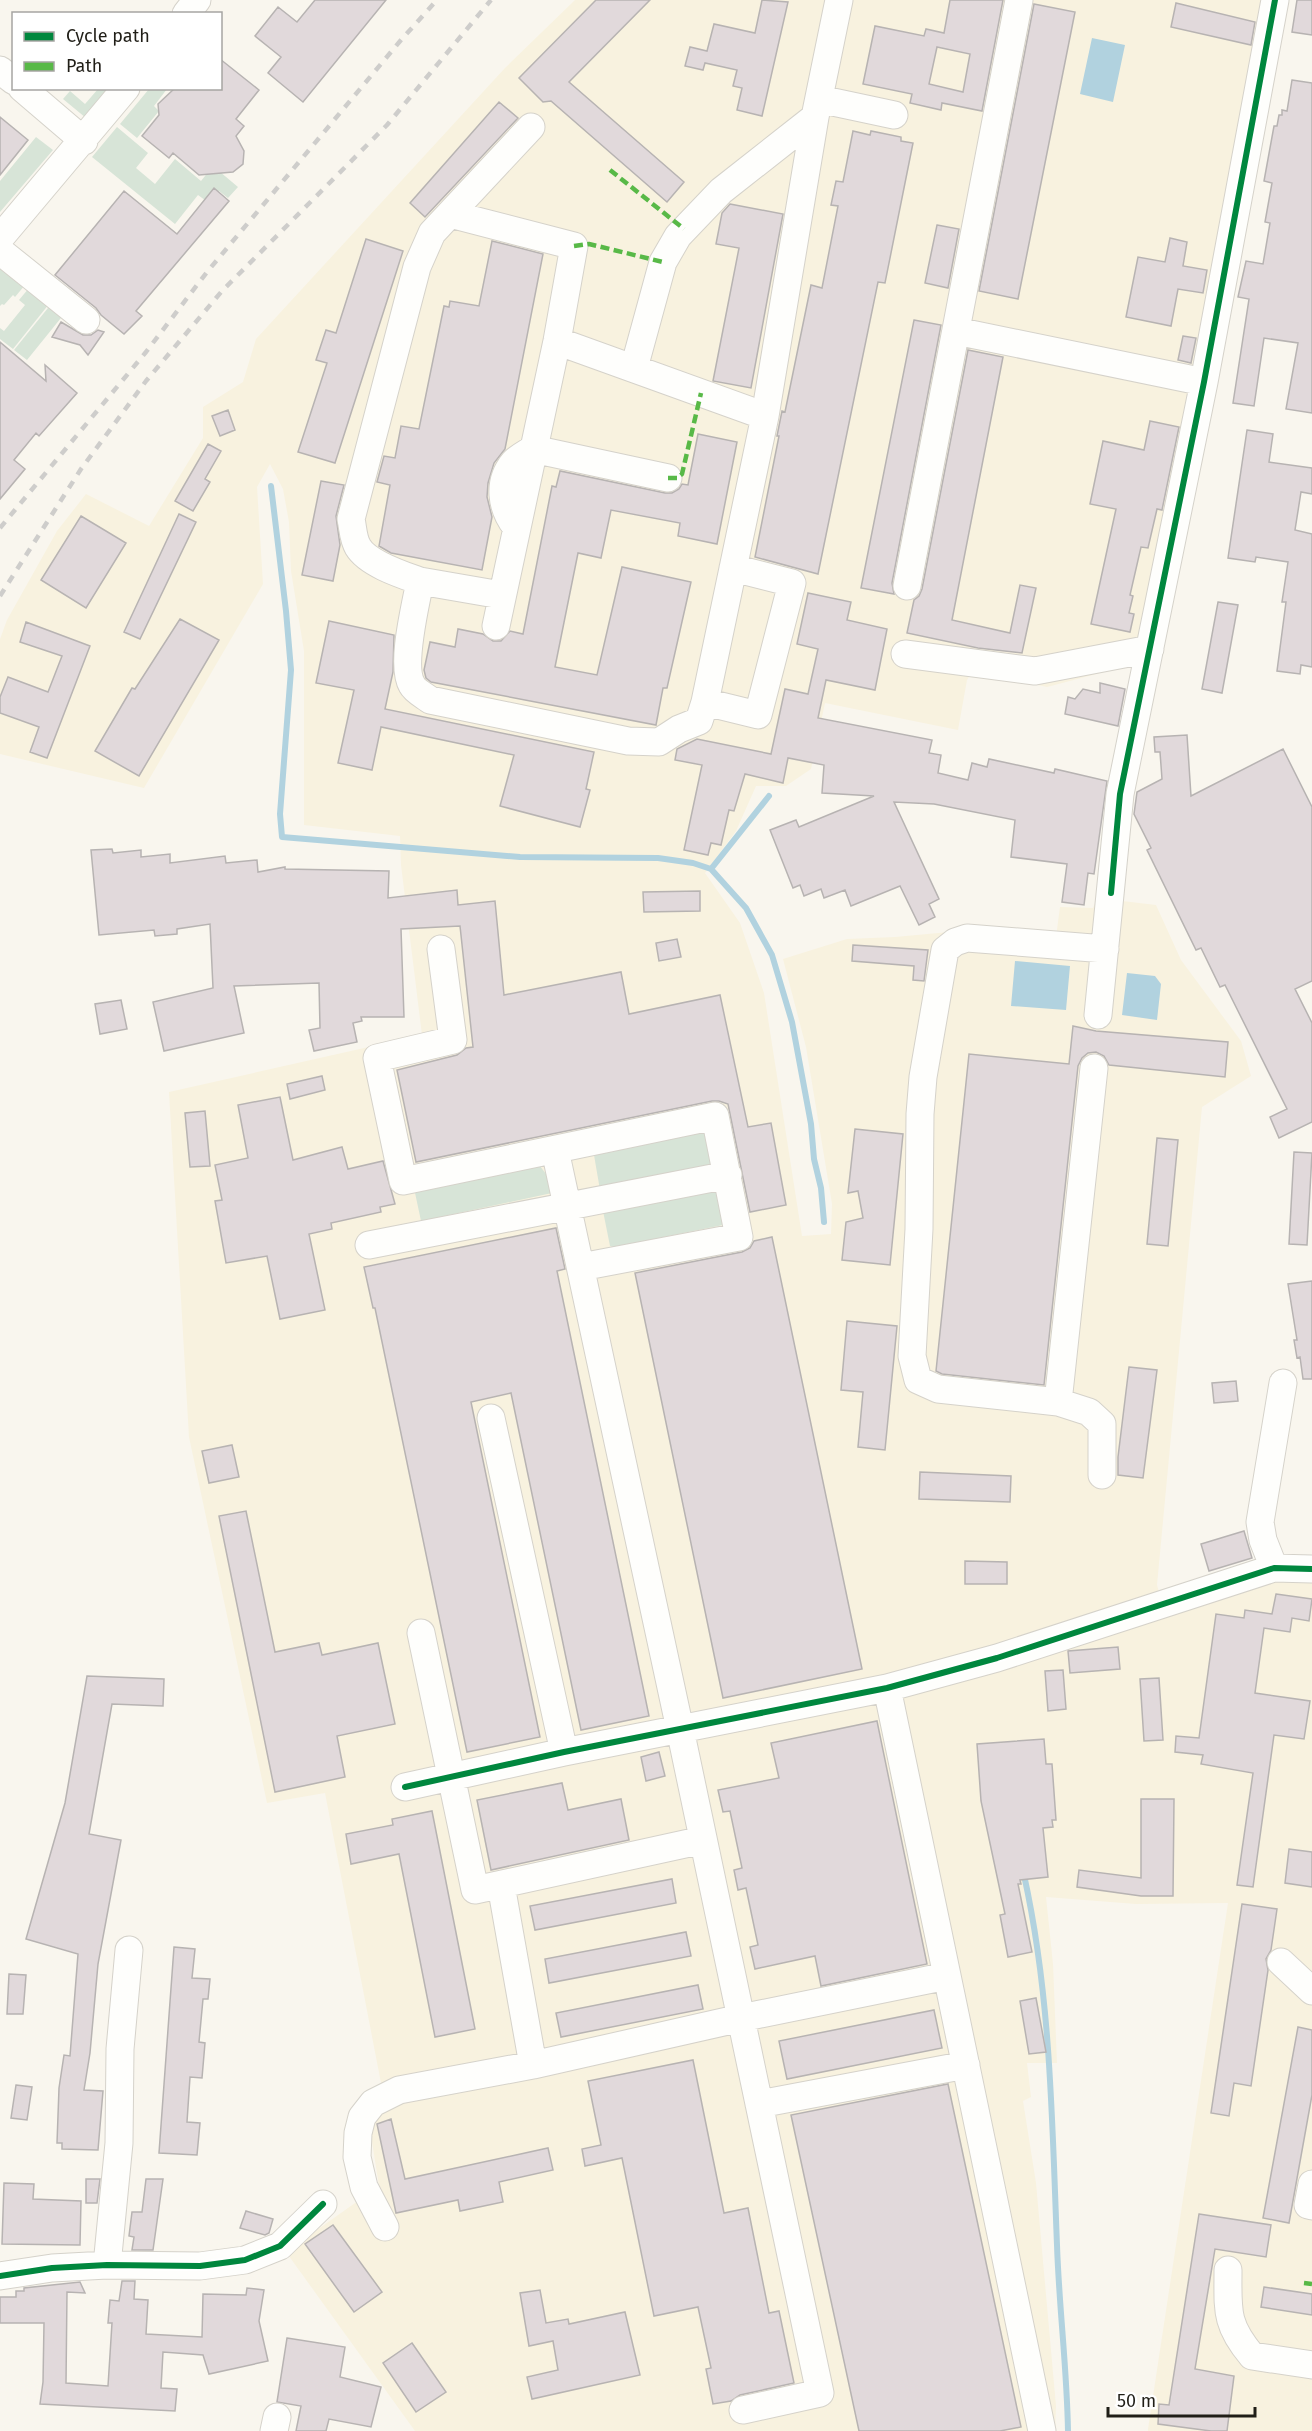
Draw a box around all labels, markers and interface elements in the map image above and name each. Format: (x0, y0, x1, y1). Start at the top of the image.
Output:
legend (12, 12, 222, 90)
text: Cycle path (66, 25, 150, 47)
text: Path (66, 55, 102, 77)
scale bar (1108, 2380, 1255, 2418)
text: 50 m (1117, 2390, 1156, 2412)

